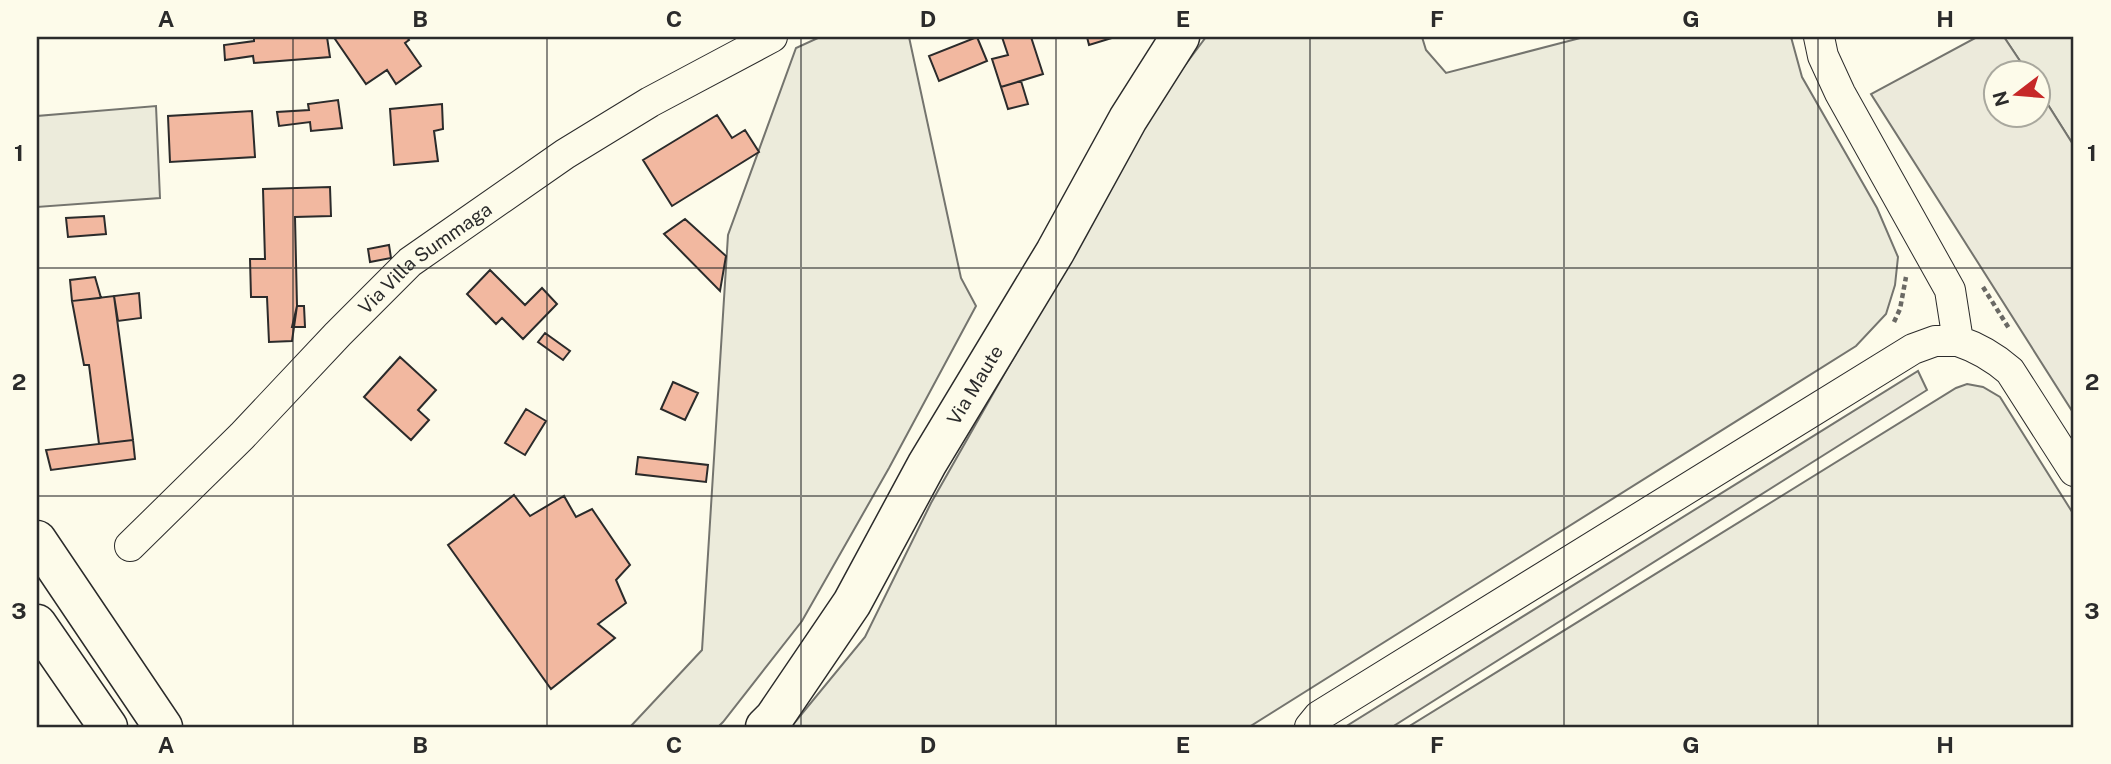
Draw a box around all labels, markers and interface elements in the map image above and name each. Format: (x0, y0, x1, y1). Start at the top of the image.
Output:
text: A (158, 5, 175, 32)
text: B (412, 5, 428, 32)
text: C (666, 5, 682, 32)
text: D (920, 5, 936, 32)
text: E (1176, 5, 1190, 32)
text: F (1430, 5, 1444, 32)
text: G (1682, 5, 1700, 32)
text: H (1936, 5, 1954, 32)
north arrow (1982, 60, 2052, 130)
text: N (1988, 89, 2013, 109)
text: 1 (14, 139, 24, 166)
text: 1 (2087, 139, 2097, 166)
street label: Via Villa Summaga (354, 198, 496, 318)
street label: Via Maute (942, 341, 1007, 429)
text: 2 (12, 368, 26, 395)
text: 2 (2085, 368, 2099, 395)
text: 3 (11, 597, 27, 624)
text: 3 (2084, 597, 2100, 624)
text: A (158, 731, 175, 758)
text: B (412, 731, 428, 758)
text: C (666, 731, 682, 758)
text: D (920, 731, 936, 758)
text: E (1176, 731, 1190, 758)
text: F (1430, 731, 1444, 758)
text: G (1682, 731, 1700, 758)
text: H (1936, 731, 1954, 758)

